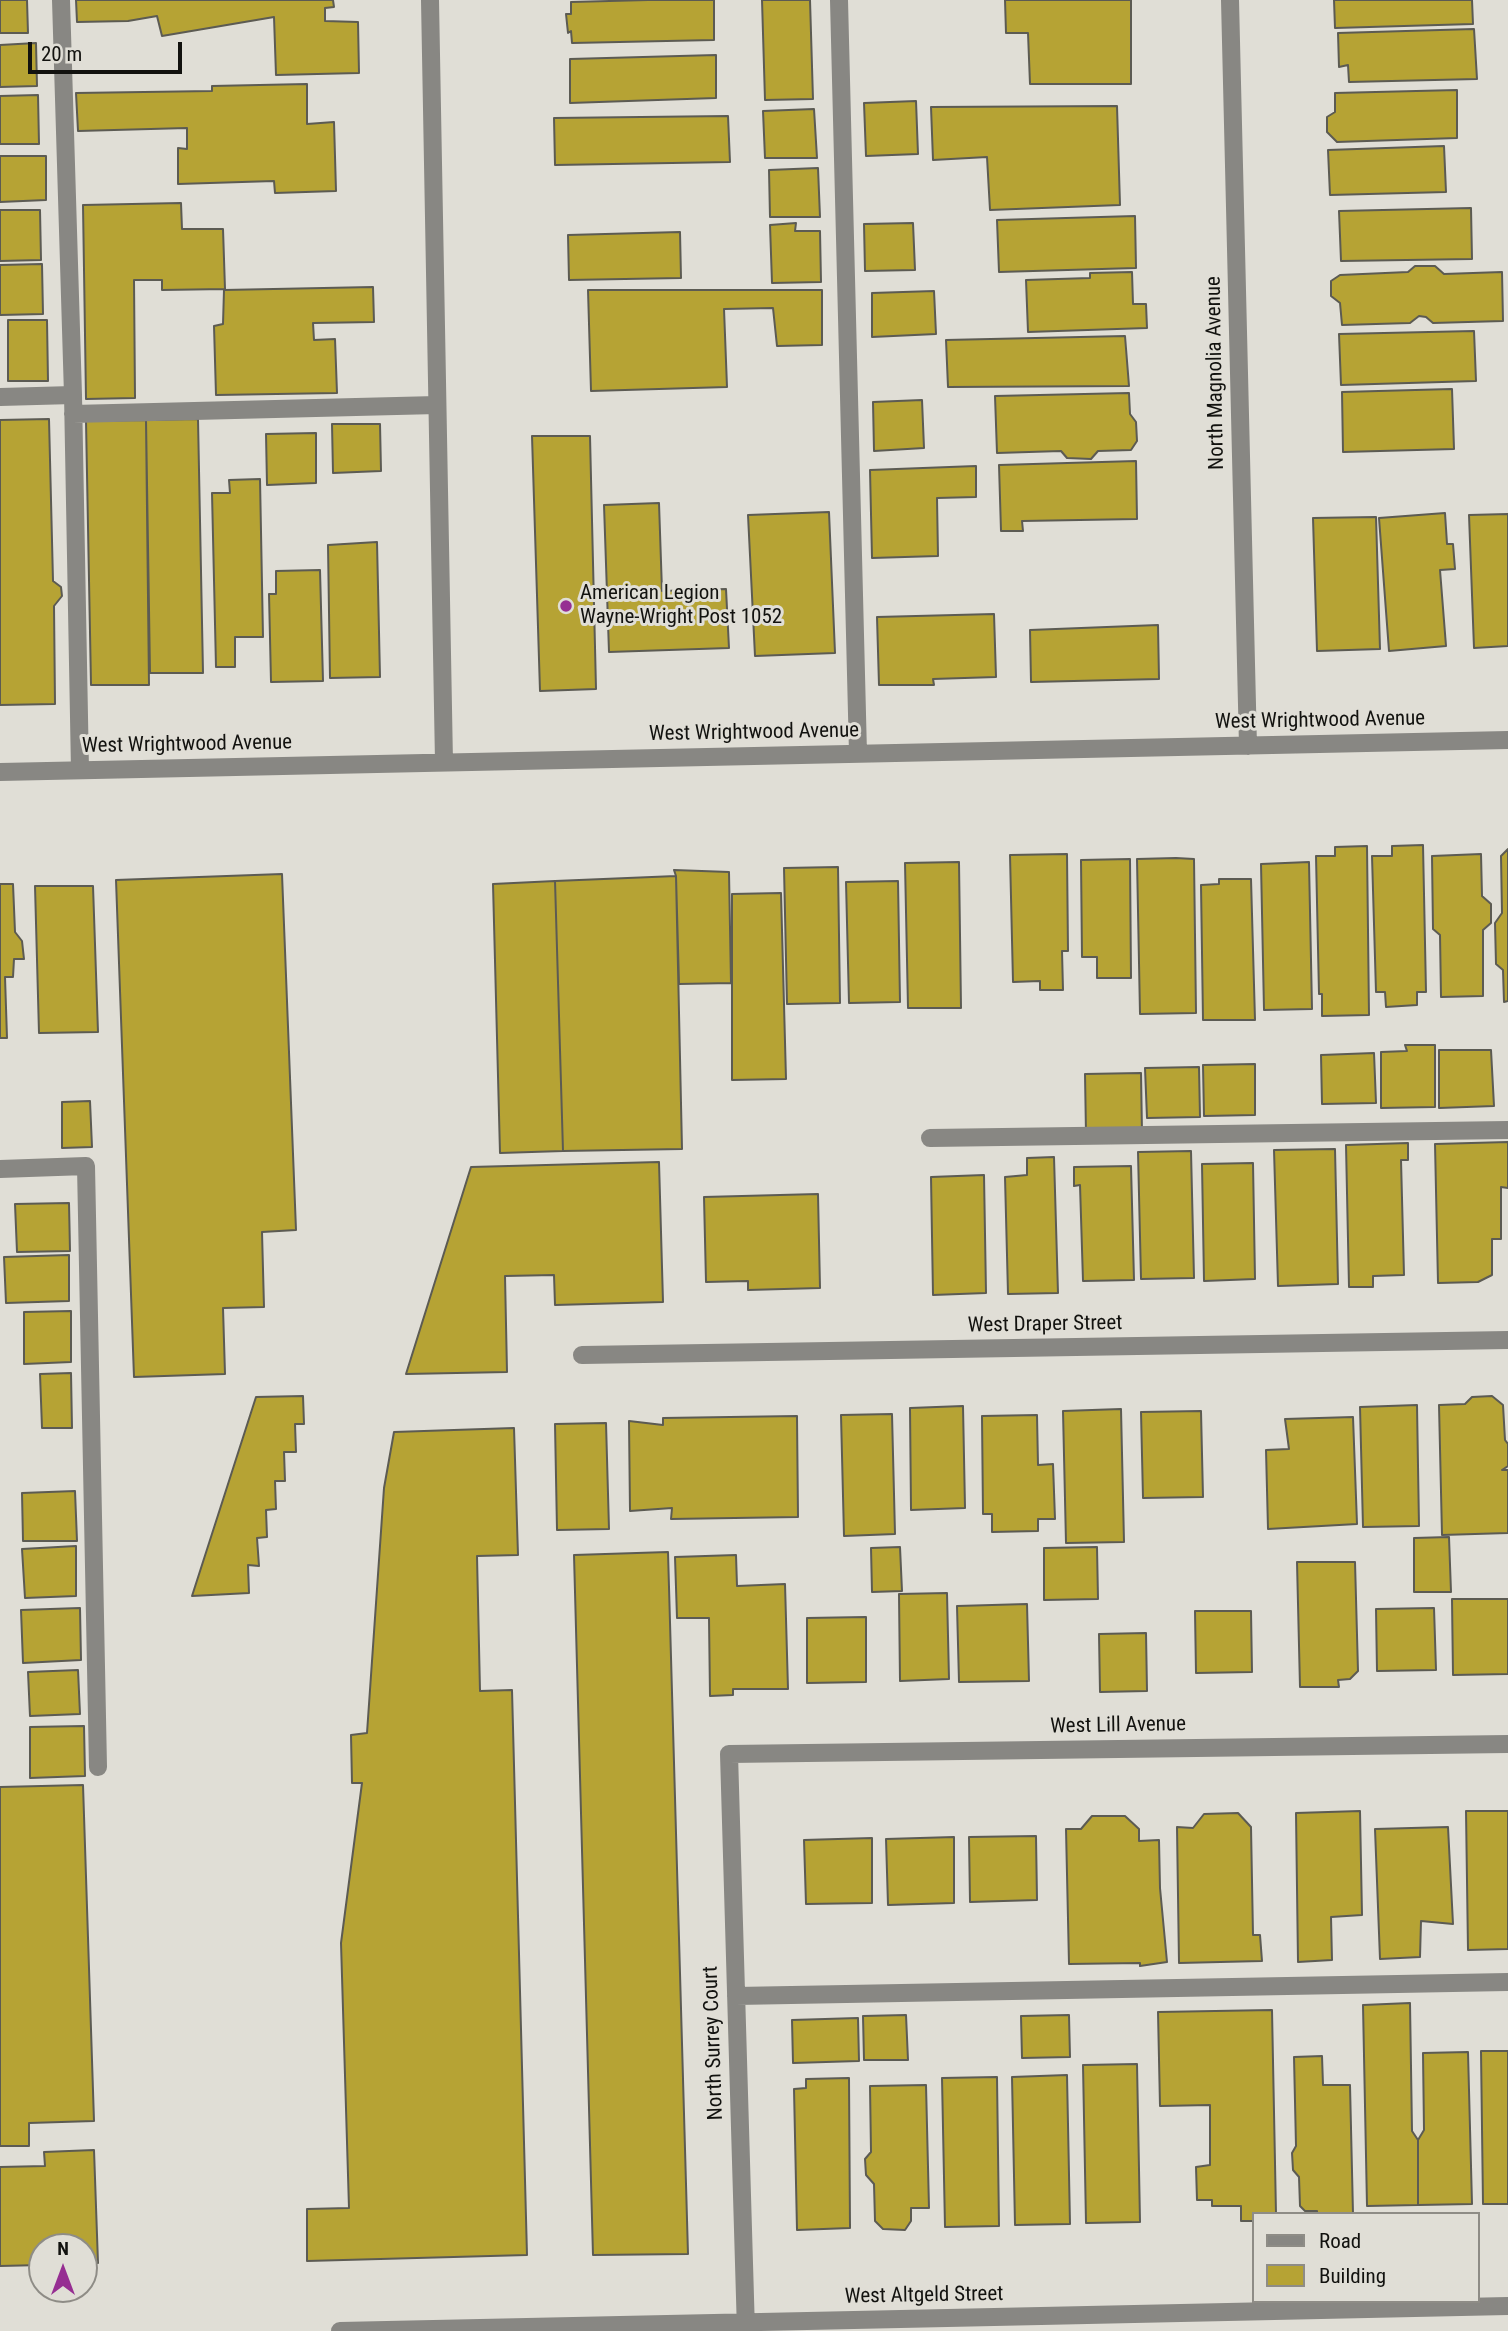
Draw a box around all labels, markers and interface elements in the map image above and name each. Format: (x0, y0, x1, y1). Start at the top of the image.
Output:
scale bar (32, 28, 186, 72)
text: 20 m (41, 42, 82, 66)
street label: North Magnolia Avenue (1202, 276, 1230, 470)
place label: American Legion Wayne-Wright Post 1052 (580, 581, 782, 631)
marker: American Legion Wayne-Wright Post 1052 (558, 598, 574, 614)
street label: West Wrightwood Avenue (1215, 707, 1425, 735)
street label: West Wrightwood Avenue (649, 719, 859, 747)
street label: West Wrightwood Avenue (82, 731, 292, 759)
street label: West Draper Street (967, 1311, 1123, 1339)
street label: West Lill Avenue (1050, 1712, 1186, 1740)
street label: North Surrey Court (699, 1965, 729, 2121)
legend (1252, 2212, 1480, 2303)
text: Road (1319, 2229, 1361, 2253)
north arrow (28, 2233, 98, 2303)
text: N (57, 2237, 69, 2260)
text: Building (1319, 2264, 1386, 2288)
street label: West Altgeld Street (844, 2282, 1004, 2310)

